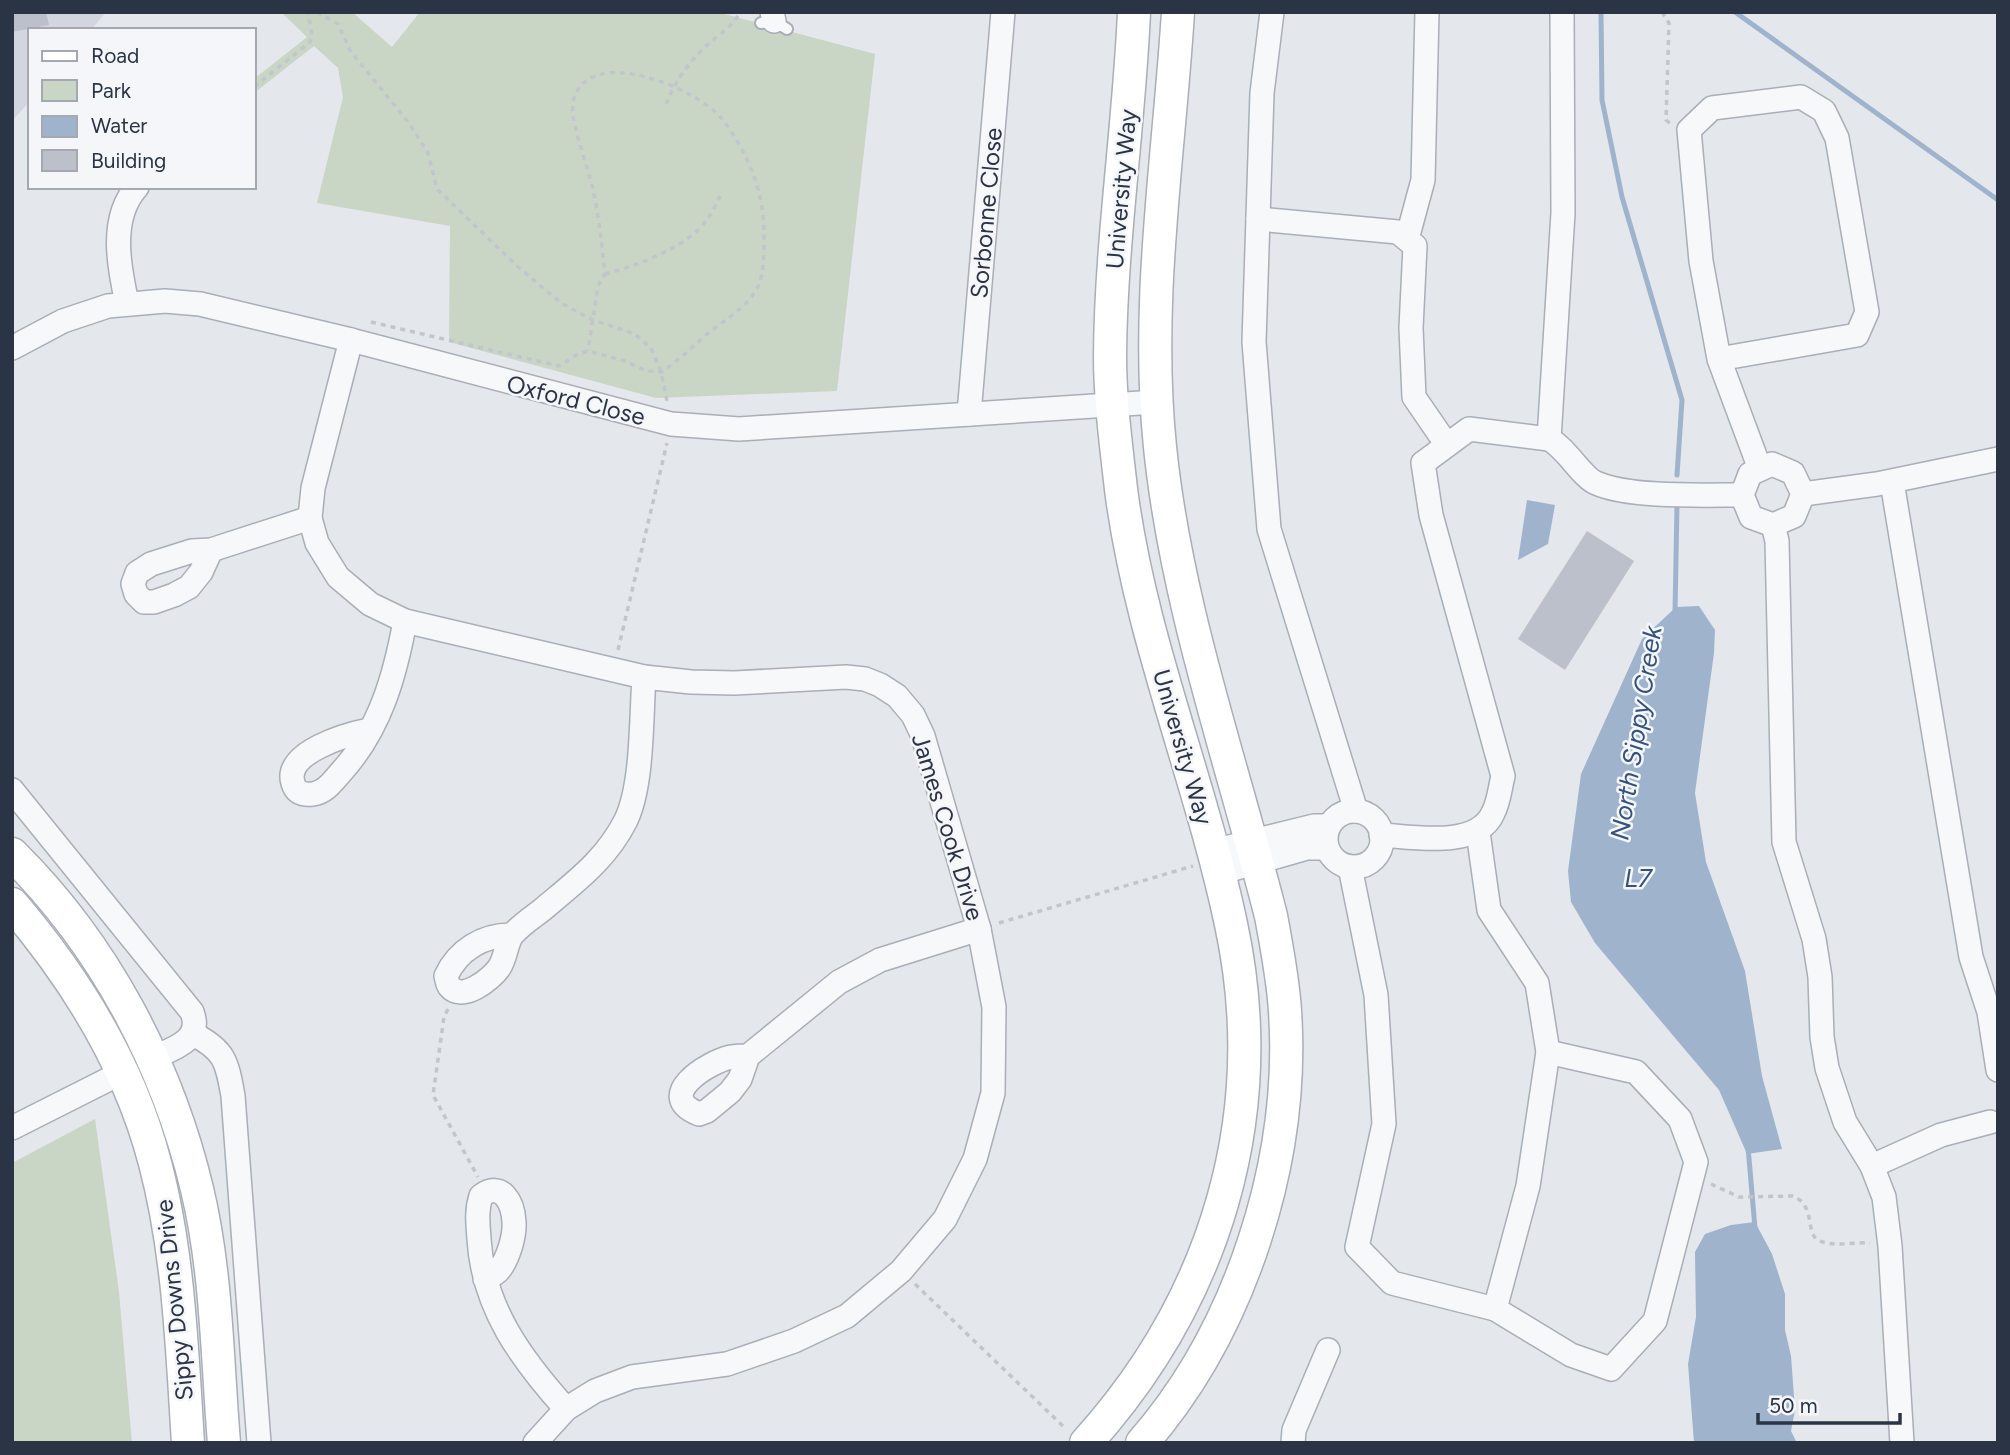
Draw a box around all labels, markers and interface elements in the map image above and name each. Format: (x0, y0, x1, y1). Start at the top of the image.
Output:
legend (28, 28, 256, 189)
text: Road (91, 43, 139, 68)
text: Park (91, 78, 132, 103)
street label: University Way (1100, 107, 1142, 270)
text: Water (91, 113, 147, 138)
street label: Sorbonne Close (964, 126, 1008, 300)
text: Building (91, 148, 166, 173)
street label: Oxford Close (504, 369, 648, 431)
water label: North Sippy Creek (1603, 622, 1669, 842)
street label: University Way (1147, 666, 1219, 828)
street label: James Cook Drive (906, 730, 990, 924)
water label: L7 (1624, 862, 1654, 894)
street label: Sippy Downs Drive (149, 1198, 199, 1402)
scale bar (1758, 1382, 1900, 1426)
text: 50 m (1769, 1393, 1818, 1418)

